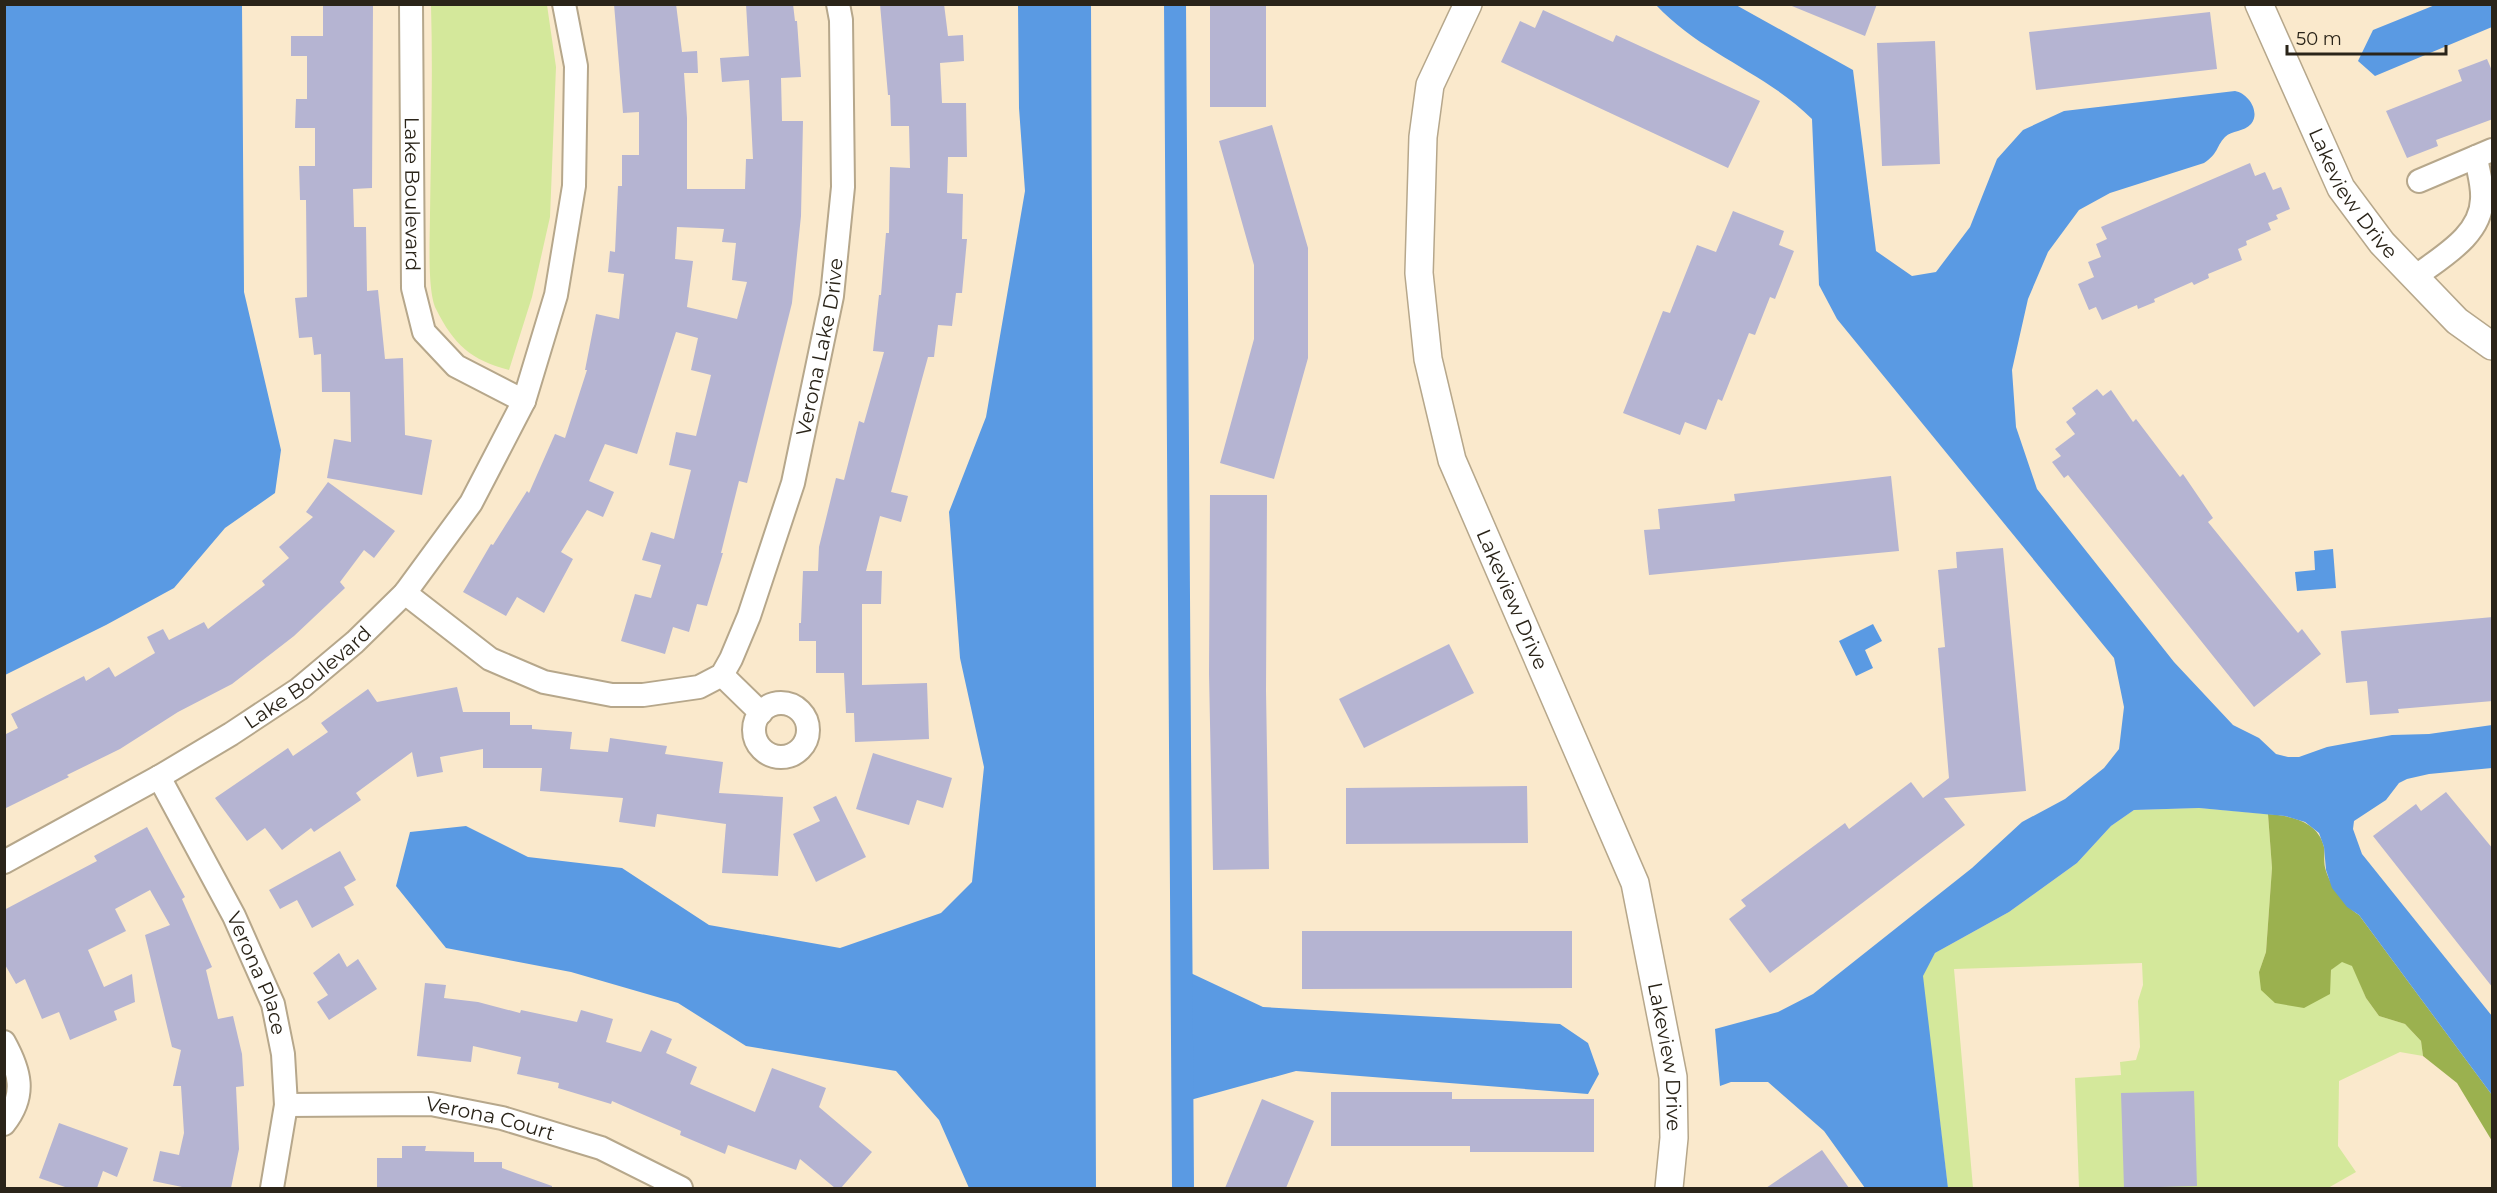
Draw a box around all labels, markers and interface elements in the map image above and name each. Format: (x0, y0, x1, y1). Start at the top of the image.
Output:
scale bar (2287, 18, 2446, 56)
text: 50 m (2296, 28, 2342, 50)
street label: Lake Boulevard (400, 117, 425, 271)
street label: Lakeview Drive (2304, 124, 2403, 264)
street label: Verona Lake Drive (791, 257, 848, 438)
street label: Lakeview Drive (1471, 525, 1553, 673)
street label: Lake Boulevard (239, 621, 376, 734)
street label: Verona Place (222, 908, 291, 1037)
street label: Lakeview Drive (1643, 980, 1686, 1132)
street label: Verona Court (424, 1091, 558, 1145)

